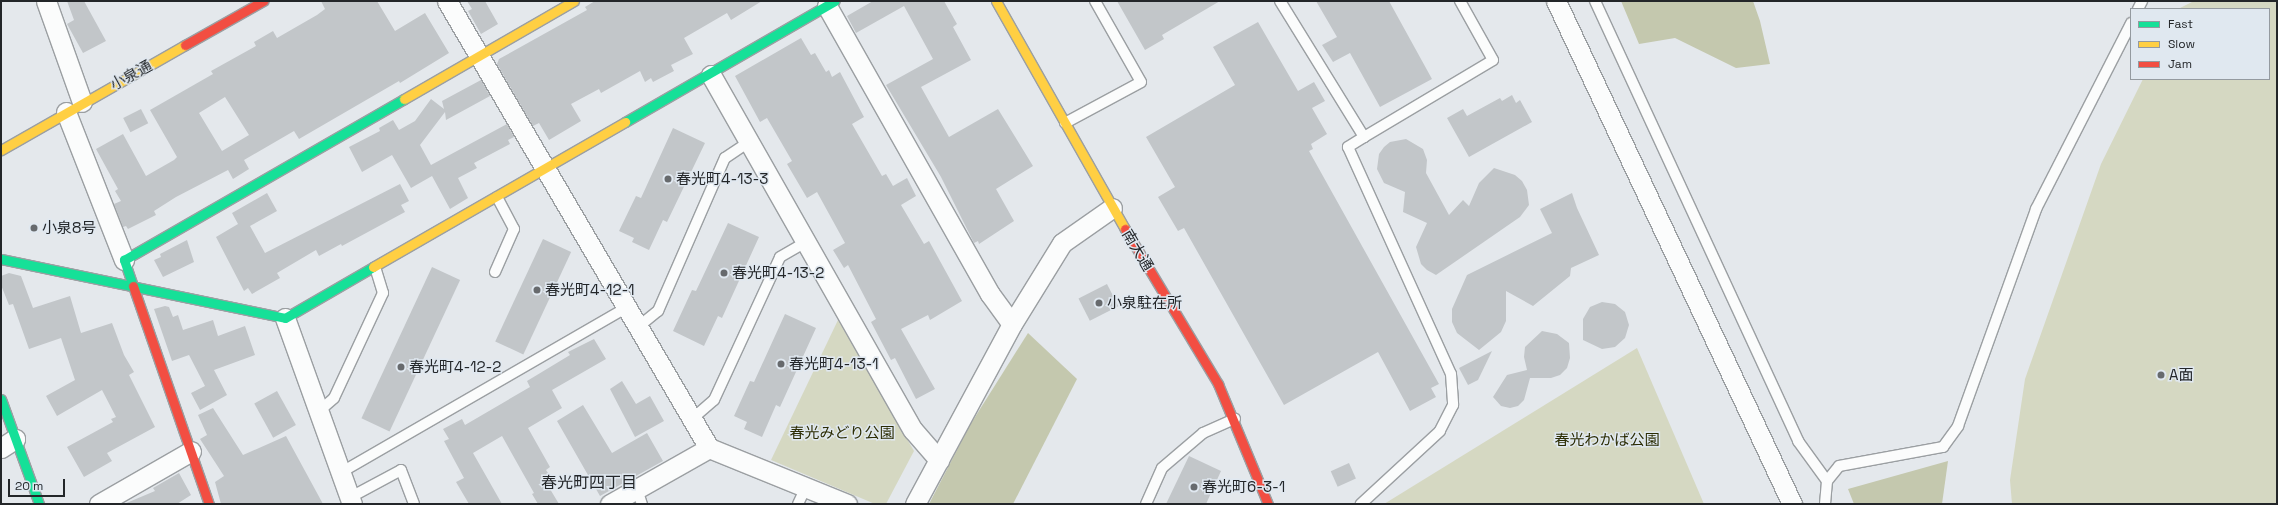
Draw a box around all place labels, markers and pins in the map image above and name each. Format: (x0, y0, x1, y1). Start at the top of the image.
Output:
place label: 春光町4-13-3 (676, 170, 768, 188)
marker: 春光町4-13-3 (663, 174, 673, 184)
place label: 小泉8号 (42, 219, 96, 237)
marker: 小泉8号 (29, 223, 39, 233)
place label: 春光町4-13-2 (732, 264, 824, 282)
marker: 春光町4-13-2 (719, 268, 729, 278)
place label: 春光町4-12-1 (545, 281, 635, 299)
marker: 春光町4-12-1 (532, 285, 542, 295)
place label: 小泉駐在所 (1107, 294, 1182, 312)
marker: 小泉駐在所 (1094, 298, 1104, 308)
place label: 春光町4-13-1 (789, 355, 879, 373)
place label: 春光町4-12-2 (409, 358, 501, 376)
marker: 春光町4-13-1 (776, 359, 786, 369)
marker: 春光町4-12-2 (396, 362, 406, 372)
place label: A面 (2169, 366, 2193, 384)
marker: A面 (2156, 370, 2166, 380)
place label: 春光町6-3-1 (1202, 478, 1285, 496)
marker: 春光町6-3-1 (1189, 482, 1199, 492)

